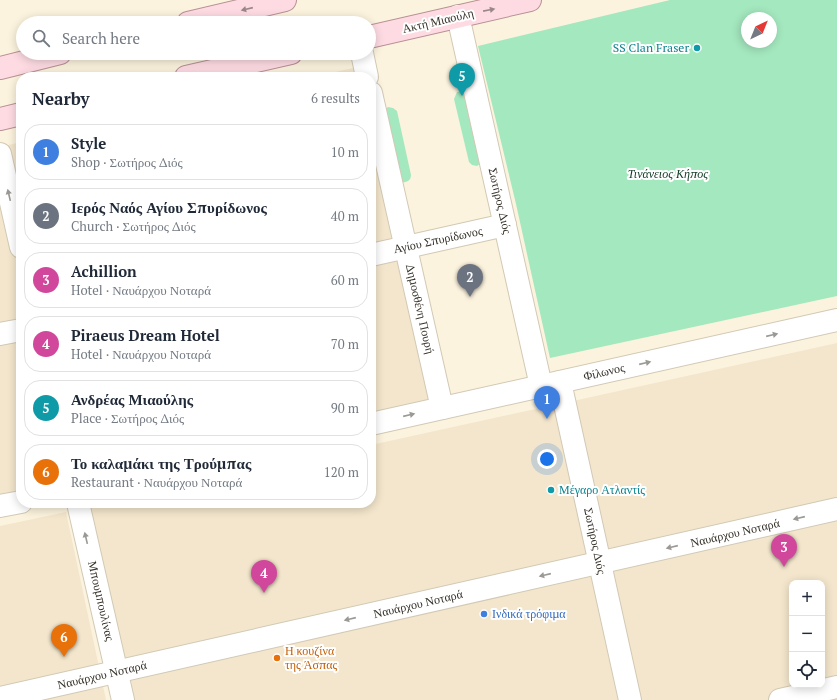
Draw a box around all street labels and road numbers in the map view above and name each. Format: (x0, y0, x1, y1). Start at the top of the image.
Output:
street label: Ακτή Μιαούλη (401, 5, 475, 36)
street label: Σωτήρος Διός (486, 166, 515, 236)
street label: Αγίου Σπυρίδωνος (392, 223, 484, 256)
street label: Δημοσθένη Πουρή (403, 263, 438, 355)
street label: Φίλωνος (582, 359, 626, 384)
street label: Σωτήρος Διός (581, 506, 610, 576)
street label: Ναυάρχου Νοταρά (689, 515, 782, 550)
street label: Μπουμπουλίνας (85, 559, 118, 643)
street label: Ναυάρχου Νοταρά (372, 586, 465, 621)
street label: Ναυάρχου Νοταρά (56, 657, 149, 692)

